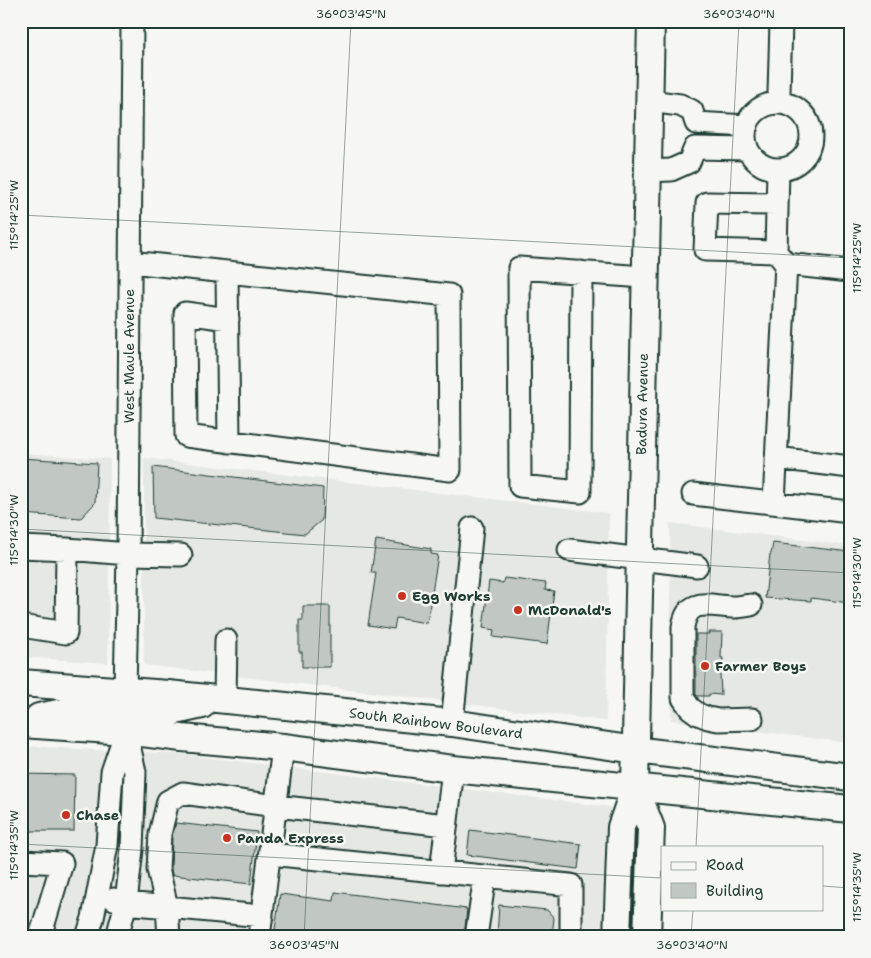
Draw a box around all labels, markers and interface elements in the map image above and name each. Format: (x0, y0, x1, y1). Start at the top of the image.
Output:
text: 36°03'45"N (316, 6, 386, 22)
text: 36°03'40"N (703, 6, 775, 22)
text: 115°14'25"W (6, 180, 22, 250)
text: 115°14'25"W (849, 223, 865, 293)
street label: West Maule Avenue (120, 289, 138, 423)
street label: Badura Avenue (632, 353, 652, 455)
text: 115°14'30"W (6, 494, 22, 566)
text: 115°14'30"W (849, 537, 865, 609)
place label: Egg Works (412, 587, 490, 605)
marker: Egg Works (396, 590, 408, 602)
place label: McDonald's (528, 601, 612, 619)
marker: McDonald's (512, 604, 524, 616)
place label: Farmer Boys (715, 657, 806, 675)
marker: Farmer Boys (699, 660, 711, 672)
street label: South Rainbow Boulevard (348, 703, 524, 743)
place label: Chase (76, 806, 119, 824)
marker: Chase (60, 809, 72, 821)
text: 115°14'35"W (6, 810, 22, 880)
place label: Panda Express (237, 829, 344, 847)
marker: Panda Express (221, 832, 233, 844)
legend (661, 846, 824, 910)
text: 115°14'35"W (849, 852, 865, 922)
text: Road (706, 855, 744, 875)
text: Building (706, 881, 763, 901)
text: 36°03'45"N (269, 937, 339, 953)
text: 36°03'40"N (656, 937, 728, 953)

